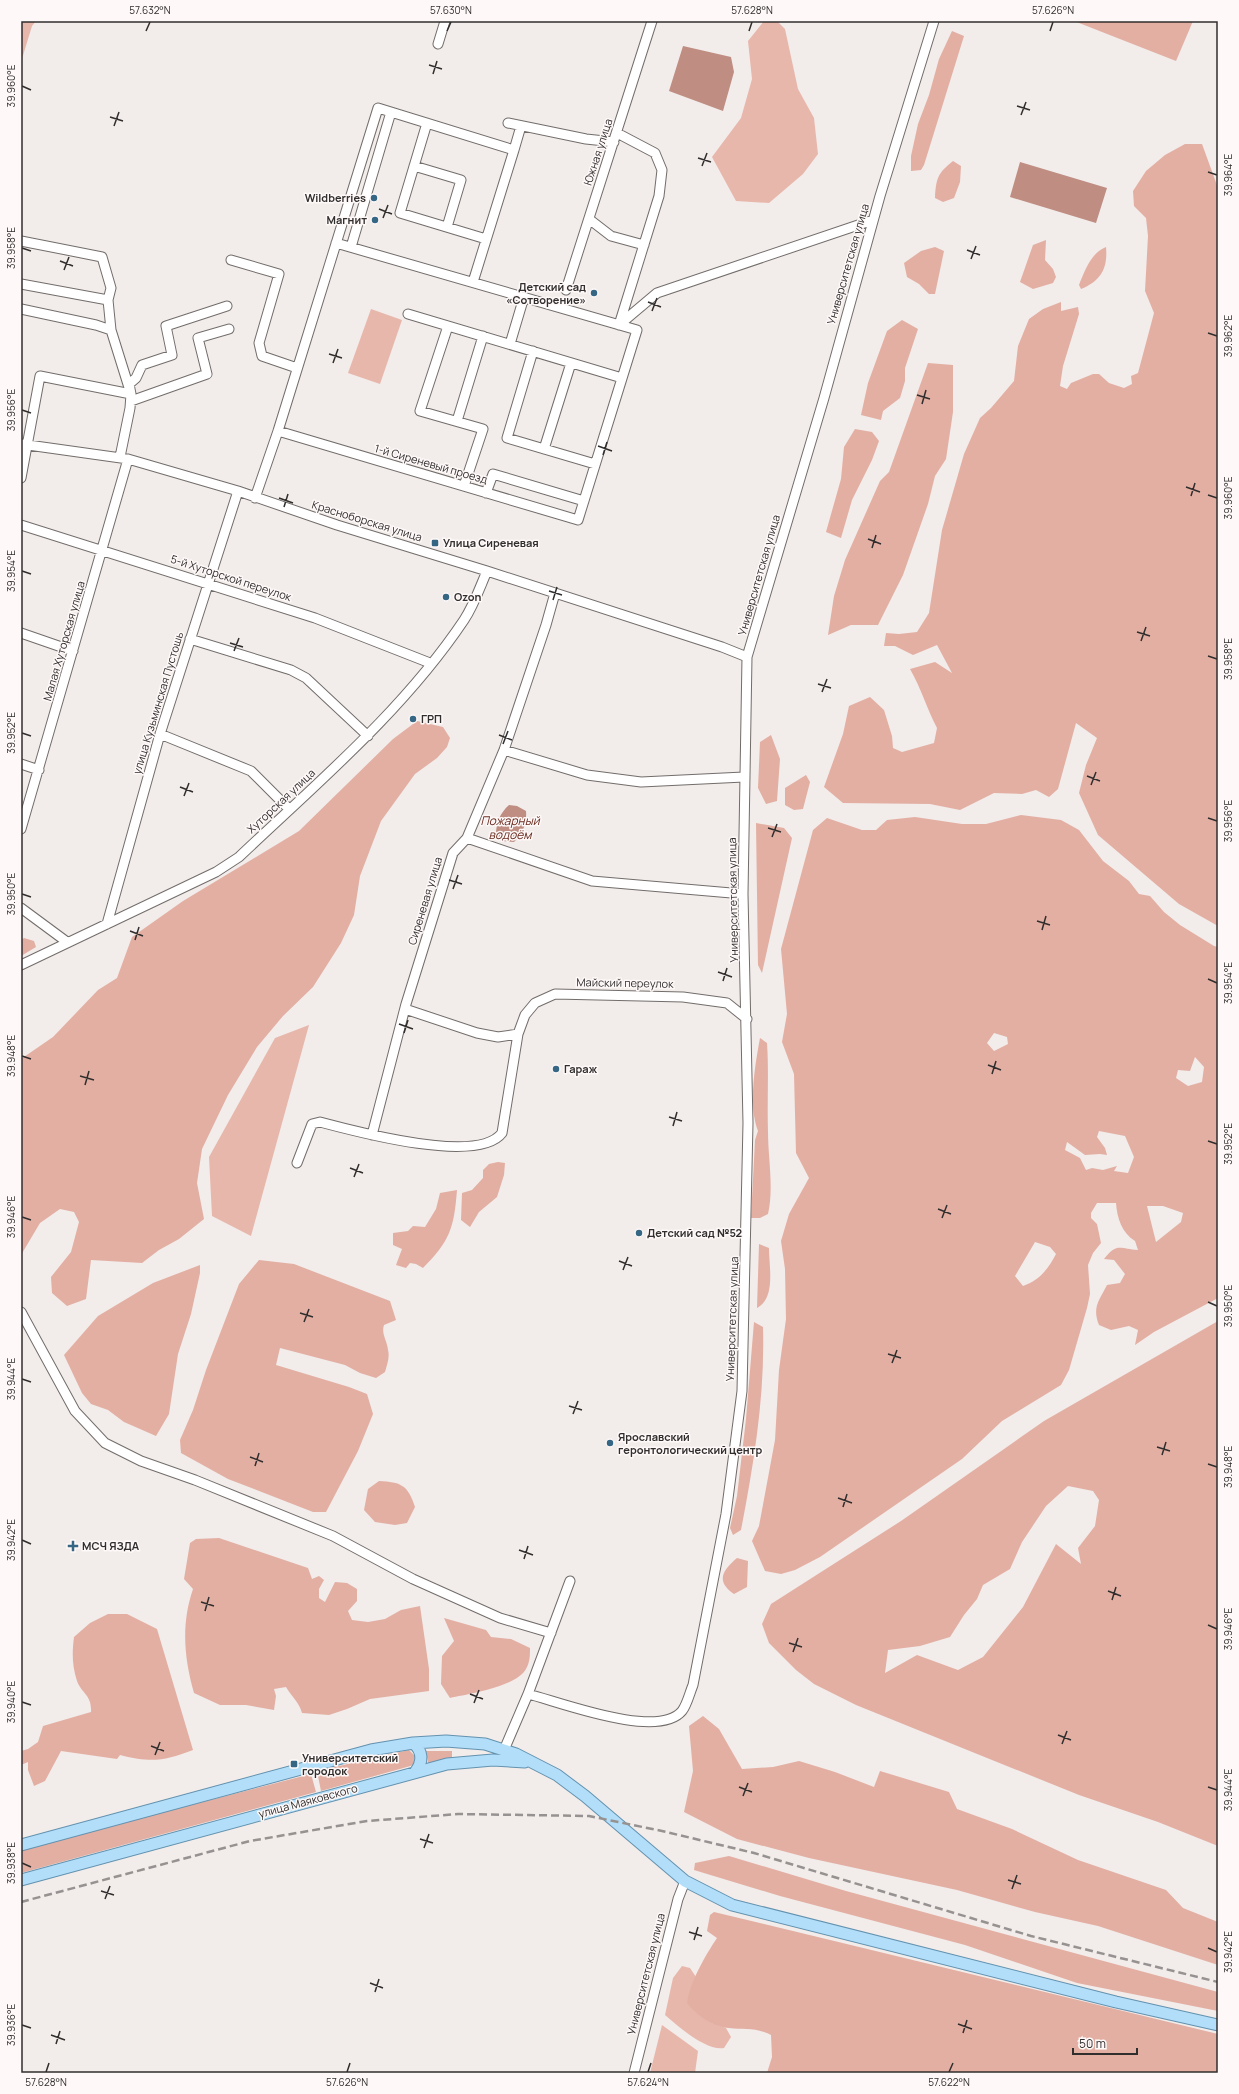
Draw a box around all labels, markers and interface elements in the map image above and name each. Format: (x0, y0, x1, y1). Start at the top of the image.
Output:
text: 57.632°N (129, 3, 171, 17)
text: 57.630°N (430, 3, 472, 17)
text: 57.628°N (731, 3, 773, 17)
text: 57.626°N (1032, 3, 1074, 17)
text: 39.960°E (4, 64, 18, 107)
street label: Южная улица (580, 116, 615, 187)
text: 39.964°E (1221, 153, 1235, 196)
place label: Wildberries (305, 190, 366, 205)
marker: Wildberries (369, 193, 379, 203)
street label: Университетская улица (823, 202, 872, 326)
place label: Магнит (327, 212, 367, 227)
marker: Магнит (370, 215, 380, 225)
text: 39.958°E (4, 227, 18, 269)
place label: Детский сад «Сотворение» (506, 279, 586, 307)
marker: Детский сад «Сотворение» (589, 288, 599, 298)
text: 39.962°E (1221, 315, 1235, 357)
text: 39.956°E (4, 388, 18, 431)
street label: 1-й Сиреневый проезд (373, 440, 490, 487)
text: 39.960°E (1221, 476, 1235, 519)
street label: Красноборская улица (310, 497, 424, 544)
street label: Университетская улица (734, 513, 783, 637)
place label: Улица Сиреневая (443, 535, 539, 550)
marker: Улица Сиреневая (430, 538, 440, 548)
text: 39.954°E (4, 550, 18, 592)
street label: 5-й Хуторской переулок (169, 551, 294, 604)
street label: Малая Хуторская улица (39, 579, 88, 703)
place label: Ozon (454, 589, 481, 604)
marker: Ozon (441, 592, 451, 602)
street label: улица Кузьминская Пустошь (129, 630, 186, 776)
text: 39.958°E (1221, 638, 1235, 680)
place label: ГРП (421, 711, 442, 726)
text: 39.952°E (4, 712, 18, 754)
marker: ГРП (408, 714, 418, 724)
street label: Хуторская улица (243, 765, 318, 836)
text: 39.956°E (1221, 799, 1235, 842)
water label: Пожарный водоём (480, 812, 541, 843)
street label: Университетская улица (724, 837, 741, 963)
street label: Сиреневая улица (404, 855, 445, 947)
text: 39.950°E (4, 873, 18, 915)
text: 39.954°E (1221, 962, 1235, 1004)
street label: Майский переулок (576, 974, 674, 991)
text: 39.948°E (4, 1035, 18, 1077)
place label: Гараж (564, 1061, 598, 1076)
marker: Гараж (551, 1064, 561, 1074)
text: 39.952°E (1221, 1123, 1235, 1165)
text: 39.946°E (4, 1195, 18, 1238)
place label: Детский сад №52 (647, 1225, 742, 1240)
marker: Детский сад №52 (634, 1228, 644, 1238)
street label: Университетская улица (722, 1256, 741, 1382)
text: 39.950°E (1221, 1285, 1235, 1327)
text: 39.944°E (4, 1358, 18, 1400)
place label: Ярославский геронтологический центр (618, 1429, 763, 1457)
marker: Ярославский геронтологический центр (605, 1438, 615, 1448)
text: 39.948°E (1221, 1446, 1235, 1488)
text: 39.942°E (4, 1519, 18, 1561)
place label: МСЧ ЯЗДА (82, 1538, 140, 1553)
marker: МСЧ ЯЗДА (67, 1540, 79, 1552)
text: 39.946°E (1221, 1607, 1235, 1650)
text: 39.940°E (4, 1680, 18, 1723)
place label: Университетский городок (302, 1750, 398, 1778)
marker: Университетский городок (289, 1759, 299, 1769)
text: 39.944°E (1221, 1769, 1235, 1811)
street label: улица Маяковского (257, 1780, 360, 1821)
text: 39.938°E (4, 1842, 18, 1884)
street label: Университетская улица (623, 1911, 668, 2036)
text: 39.942°E (1221, 1931, 1235, 1973)
text: 39.936°E (4, 2004, 18, 2046)
scale bar (1073, 2030, 1137, 2056)
text: 50 m (1079, 2035, 1106, 2052)
text: 57.628°N (25, 2075, 67, 2089)
text: 57.626°N (326, 2075, 368, 2089)
text: 57.624°N (627, 2075, 669, 2089)
text: 57.622°N (928, 2075, 970, 2089)

